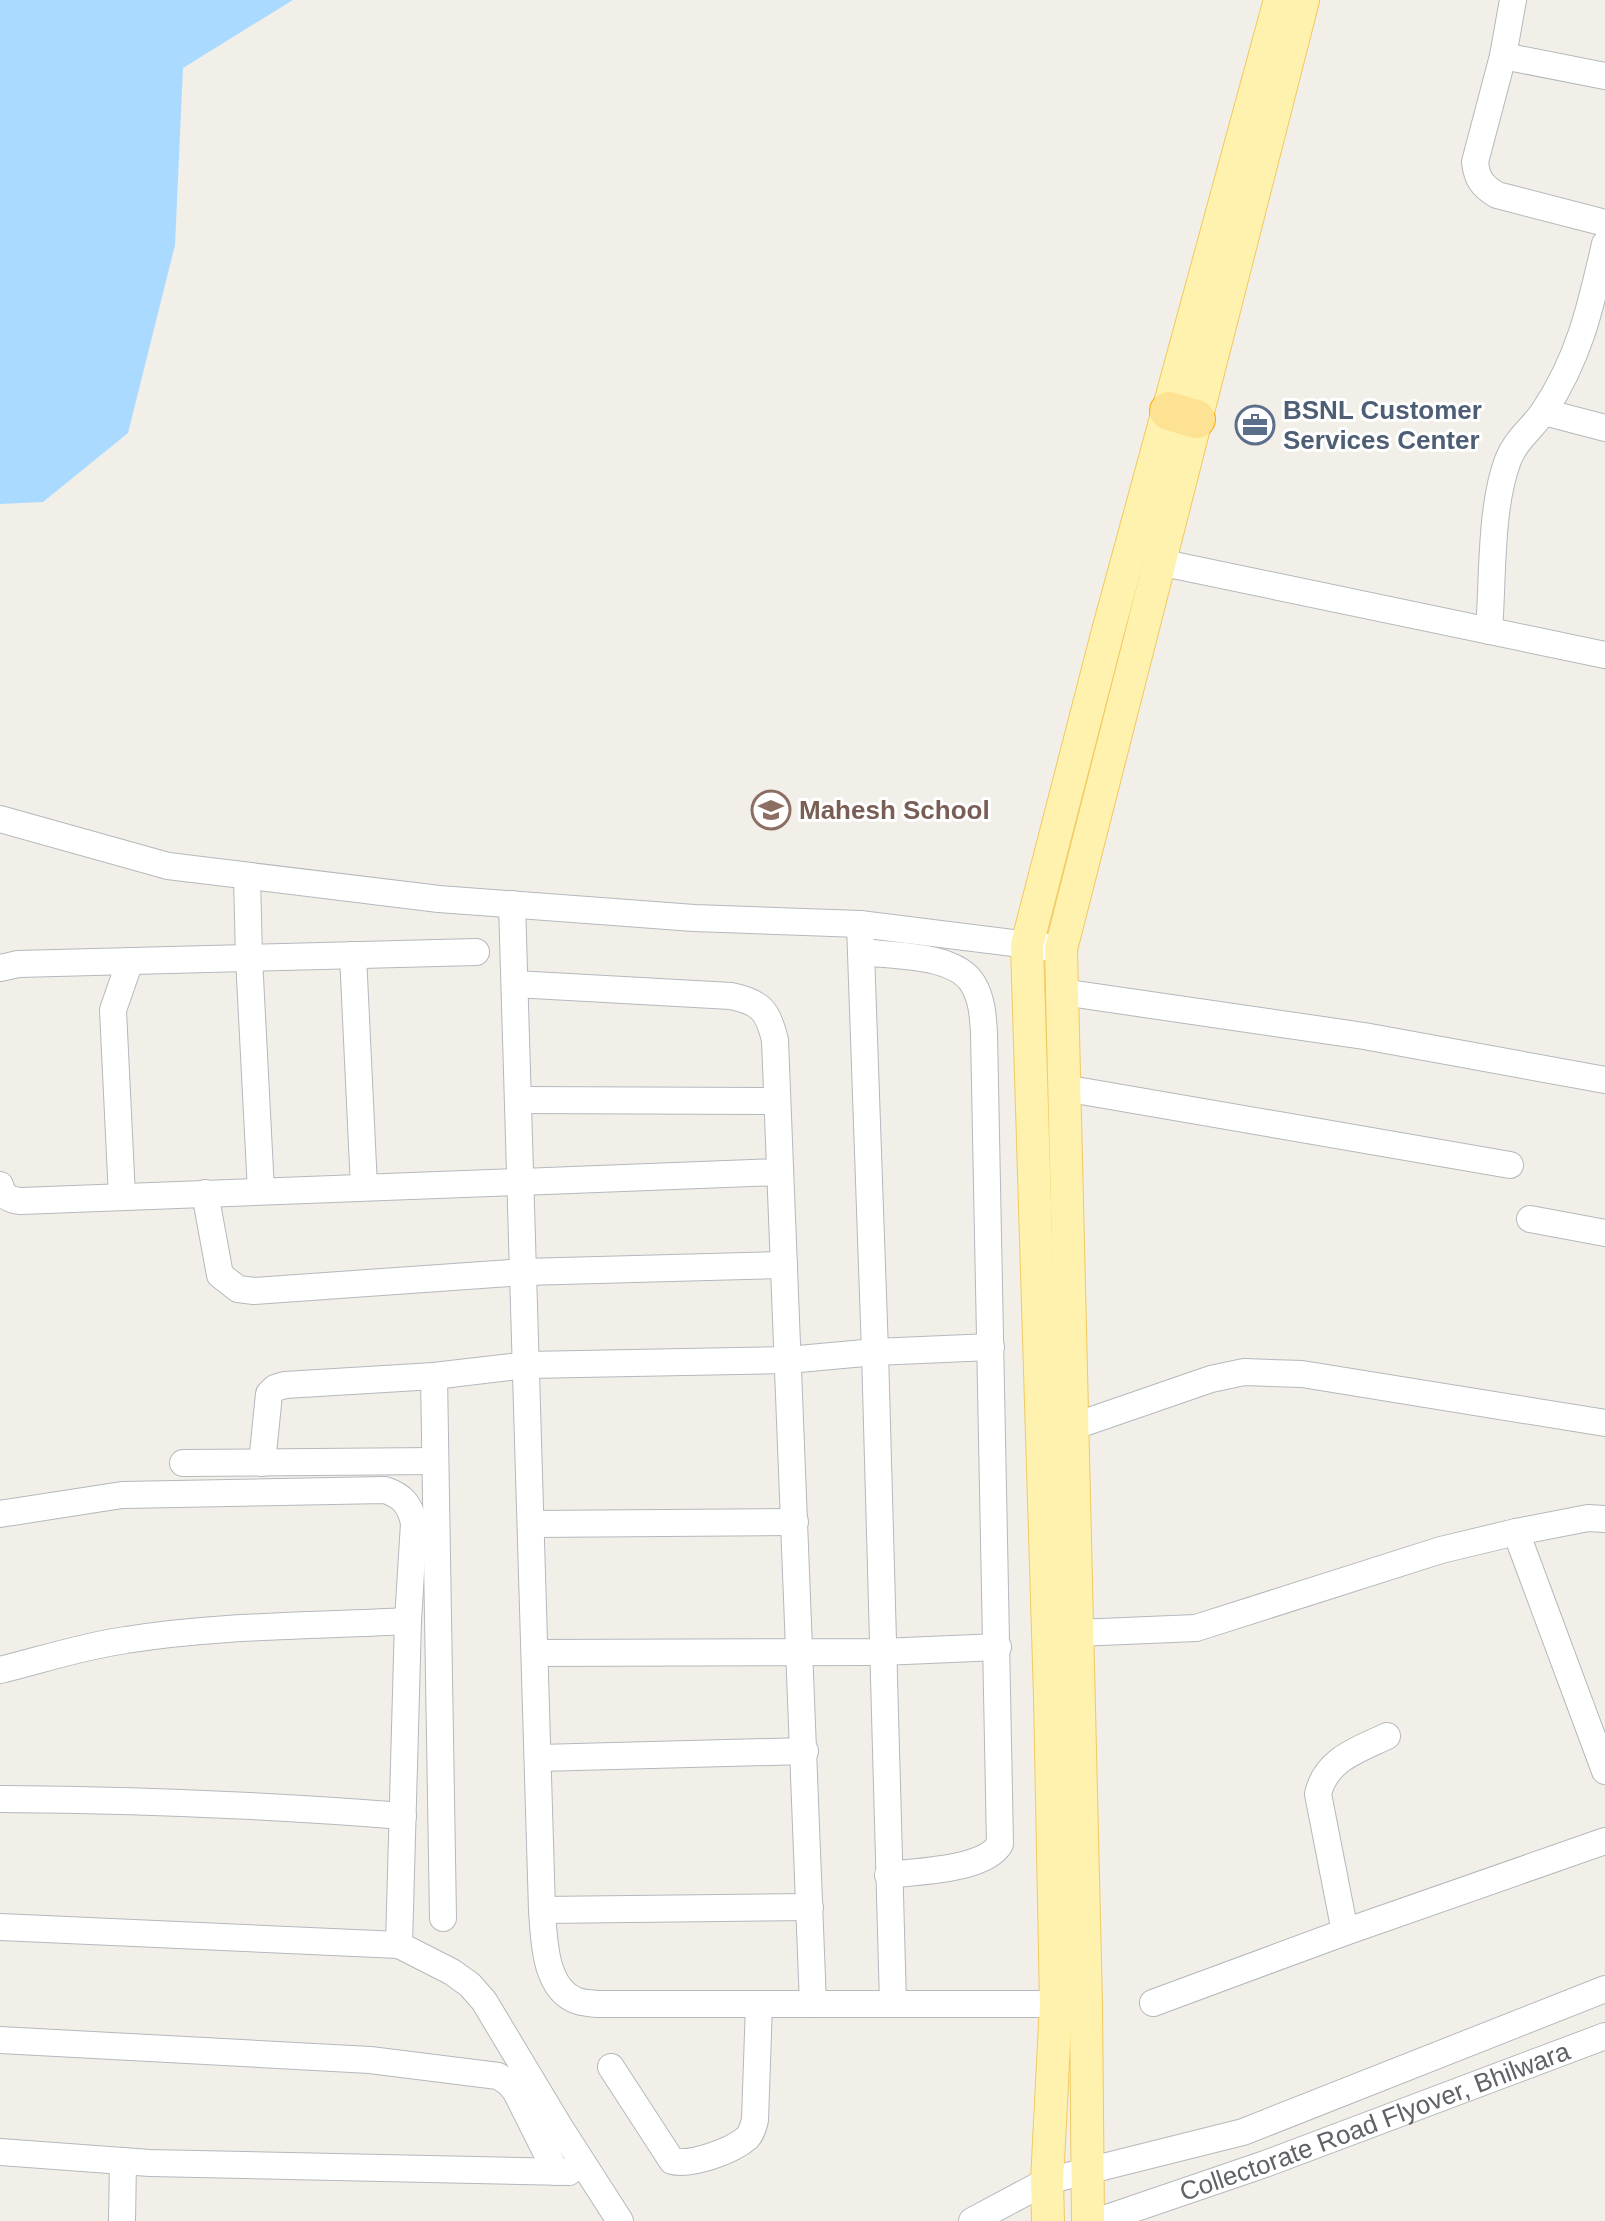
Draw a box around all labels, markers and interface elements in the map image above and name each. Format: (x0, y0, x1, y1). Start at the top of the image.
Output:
place label: BSNL Customer Services Center (1283, 395, 1482, 455)
office icon: BSNL Customer Services Center (1234, 404, 1276, 446)
school or university icon: Mahesh School (750, 789, 792, 831)
place label: Mahesh School (799, 795, 990, 825)
street label: Collectorate Road Flyover, Bhilwara (1176, 2036, 1574, 2207)

